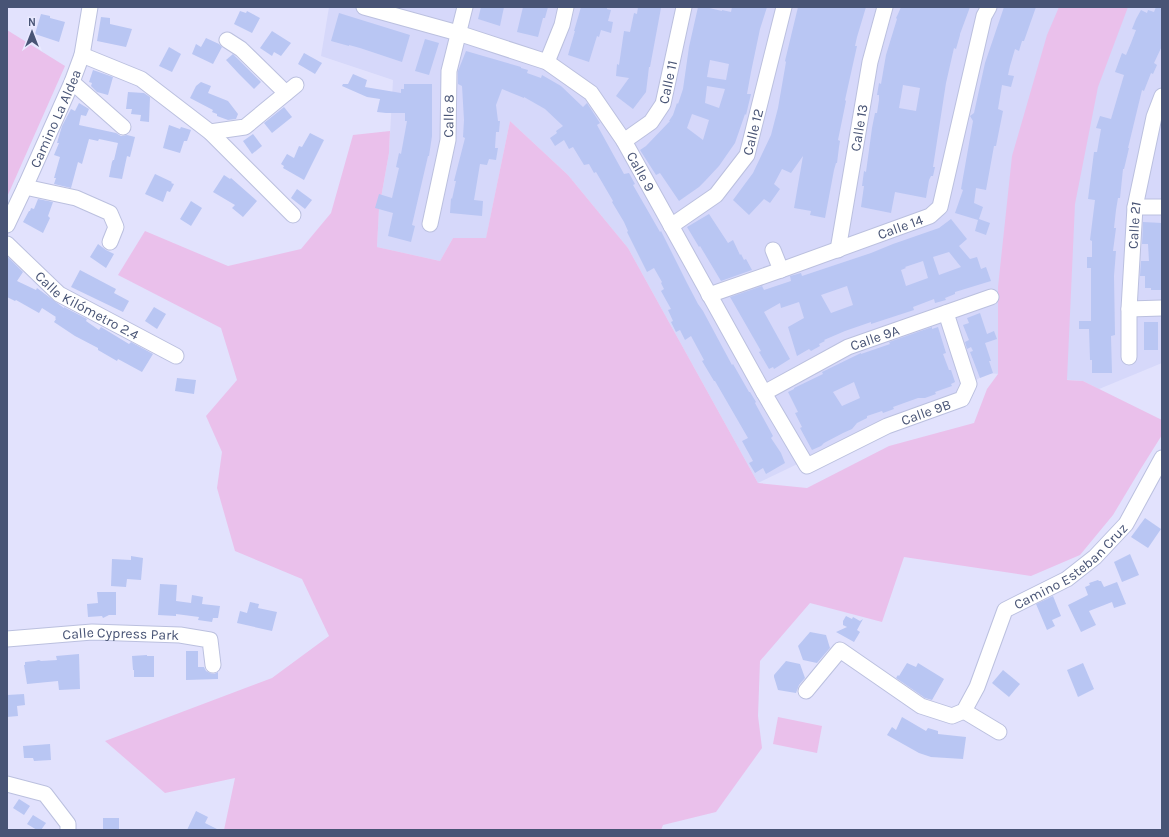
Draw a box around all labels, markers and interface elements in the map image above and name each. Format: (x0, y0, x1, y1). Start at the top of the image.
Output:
north arrow (12, 12, 52, 52)
text: N (28, 16, 36, 29)
street label: Calle 11 (655, 59, 681, 105)
street label: Camino La Aldea (26, 67, 84, 170)
street label: Calle 8 (440, 94, 457, 138)
street label: Calle 13 (846, 103, 871, 153)
street label: Calle 12 (739, 107, 767, 157)
street label: Calle 9 (623, 149, 659, 194)
street label: Calle 21 (1124, 200, 1144, 249)
street label: Calle 14 (875, 211, 925, 243)
street label: Calle Kilómetro 2.4 (32, 267, 142, 343)
street label: Calle 9A (848, 321, 901, 354)
street label: Calle 9B (899, 395, 953, 429)
street label: Camino Esteban Cruz (1011, 520, 1131, 613)
street label: Calle Cypress Park (62, 623, 179, 643)

